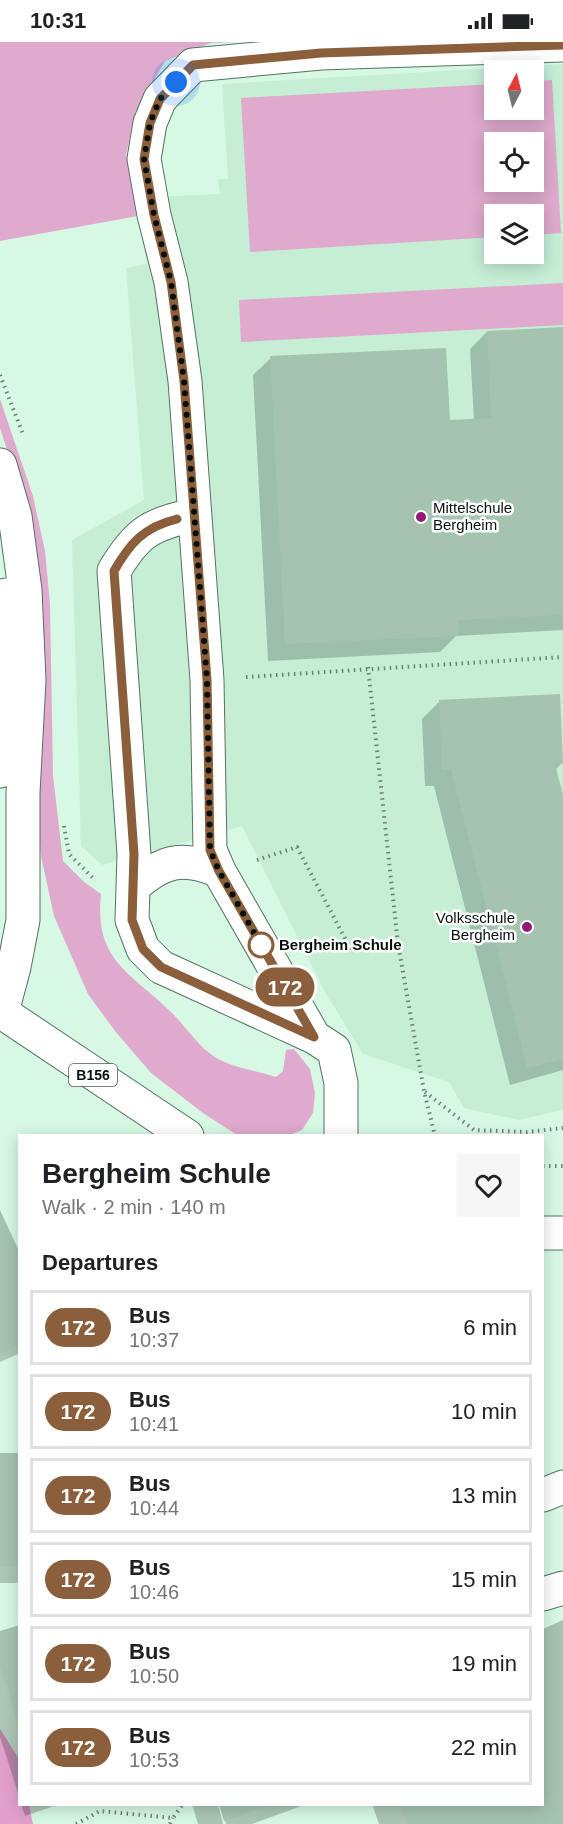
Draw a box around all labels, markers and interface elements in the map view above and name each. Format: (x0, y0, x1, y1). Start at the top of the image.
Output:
text: 10:31 (30, 8, 86, 33)
north arrow (484, 60, 544, 120)
map controls (484, 60, 544, 264)
your location (161, 67, 191, 97)
button: locate (484, 132, 544, 192)
button: layers (484, 204, 544, 264)
place label: Mittelschule Bergheim (433, 499, 512, 533)
marker: Mittelschule Bergheim (414, 510, 428, 524)
place label: Volksschule Bergheim (436, 909, 515, 943)
marker: Volksschule Bergheim (520, 920, 534, 934)
marker: Bergheim Schule (248, 932, 274, 958)
place label: Bergheim Schule (279, 936, 402, 953)
line badge: 172 (250, 968, 320, 1006)
text: 172 (267, 976, 303, 999)
road number: B156 (69, 1064, 117, 1086)
button: heart (457, 1154, 520, 1217)
text: Bergheim Schule (42, 1158, 271, 1189)
text: Walk · 2 min · 140 m (42, 1196, 226, 1218)
text: Departures (42, 1250, 158, 1275)
text: Bus (129, 1303, 171, 1328)
text: 6 min (463, 1315, 517, 1340)
text: 172 (60, 1316, 96, 1339)
text: 10:37 (129, 1329, 179, 1351)
text: Bus (129, 1387, 171, 1412)
text: 10 min (451, 1399, 517, 1424)
text: 172 (60, 1400, 96, 1423)
text: 10:41 (129, 1413, 179, 1435)
text: Bus (129, 1471, 171, 1496)
text: 13 min (451, 1483, 517, 1508)
text: 172 (60, 1484, 96, 1507)
text: 10:44 (129, 1497, 179, 1519)
text: Bus (129, 1555, 171, 1580)
text: 15 min (451, 1567, 517, 1592)
text: 172 (60, 1568, 96, 1591)
text: 10:46 (129, 1581, 179, 1603)
text: Bus (129, 1639, 171, 1664)
text: 19 min (451, 1651, 517, 1676)
text: 172 (60, 1652, 96, 1675)
text: 10:50 (129, 1665, 179, 1687)
text: Bus (129, 1723, 171, 1748)
text: 22 min (451, 1735, 517, 1760)
text: 172 (60, 1736, 96, 1759)
text: 10:53 (129, 1749, 179, 1771)

